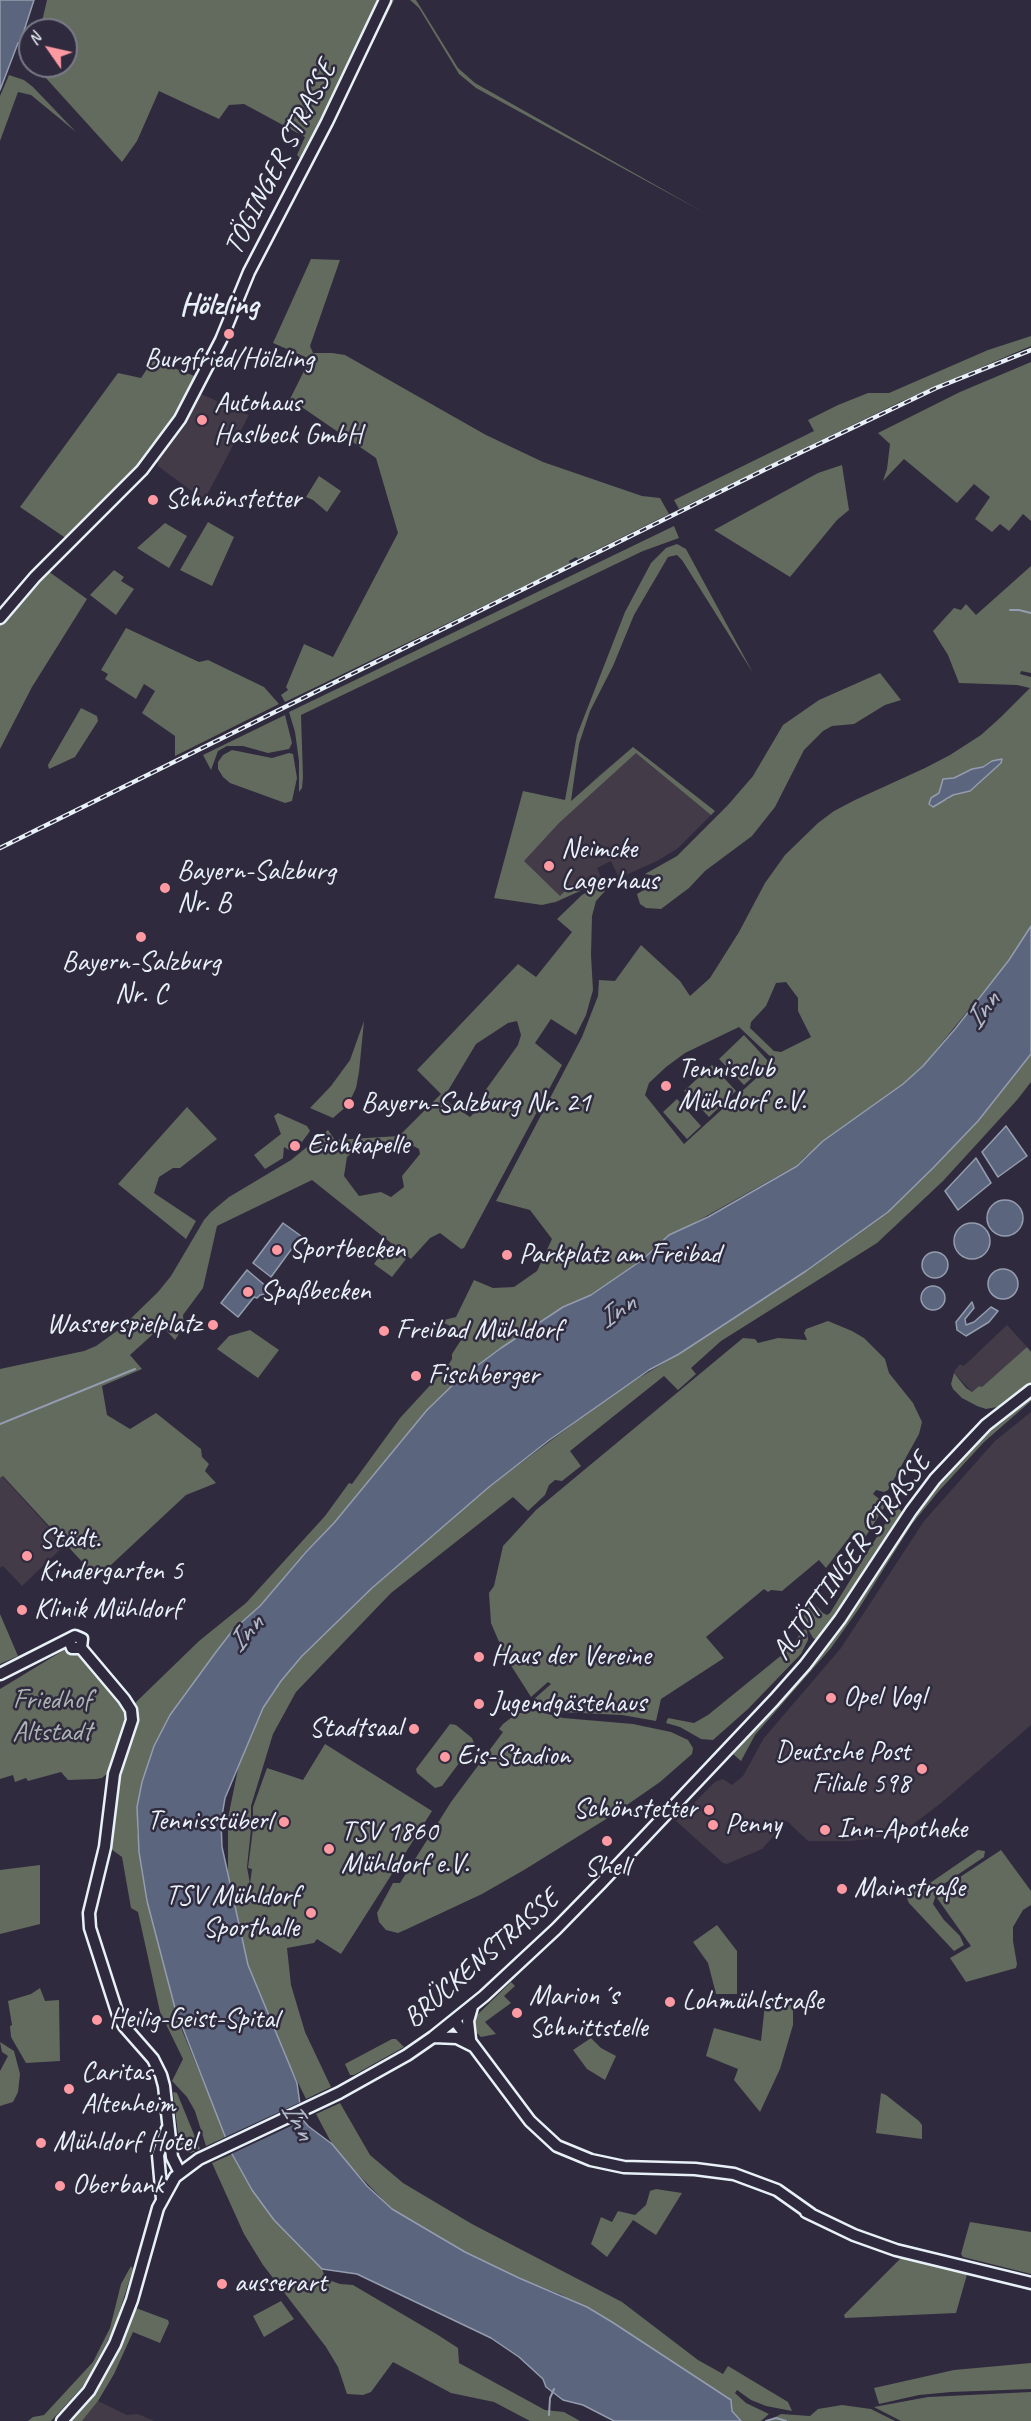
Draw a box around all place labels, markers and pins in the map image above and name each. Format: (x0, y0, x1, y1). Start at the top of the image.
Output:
marker: Burgfried/Hölzling (222, 327, 236, 341)
place label: Burgfried/Hölzling (144, 343, 314, 377)
place label: Autohaus Haslbeck GmbH (214, 387, 362, 453)
marker: Autohaus Haslbeck GmbH (195, 413, 209, 427)
place label: Schnönstetter (165, 483, 301, 517)
marker: Schnönstetter (146, 493, 160, 507)
place label: Neimcke Lagerhaus (561, 833, 658, 899)
place label: Bayern-Salzburg Nr. B (177, 855, 335, 921)
marker: Neimcke Lagerhaus (542, 859, 556, 873)
marker: Bayern-Salzburg Nr. B (158, 881, 172, 895)
marker: Bayern-Salzburg Nr. C (134, 930, 148, 944)
place label: Bayern-Salzburg Nr. C (62, 946, 220, 1012)
place label: Tennisclub Mühldorf e.V. (678, 1053, 806, 1119)
marker: Tennisclub Mühldorf e.V. (659, 1079, 673, 1093)
place label: Bayern-Salzburg Nr. 21 (361, 1087, 591, 1121)
marker: Bayern-Salzburg Nr. 21 (342, 1097, 356, 1111)
place label: Eichkapelle (307, 1129, 409, 1163)
marker: Eichkapelle (288, 1139, 302, 1153)
place label: Sportbecken (289, 1233, 405, 1267)
place label: Parkplatz am Freibad (519, 1238, 721, 1272)
marker: Sportbecken (270, 1243, 284, 1257)
marker: Parkplatz am Freibad (500, 1248, 514, 1262)
place label: Spaßbecken (260, 1275, 371, 1309)
marker: Spaßbecken (241, 1285, 255, 1299)
place label: Wasserspielplatz (46, 1308, 201, 1342)
place label: Freibad Mühldorf (396, 1314, 562, 1348)
marker: Wasserspielplatz (206, 1318, 220, 1332)
marker: Freibad Mühldorf (377, 1324, 391, 1338)
place label: Fischberger (428, 1359, 539, 1393)
marker: Fischberger (409, 1369, 423, 1383)
place label: Städt. Kindergarten 5 (39, 1523, 183, 1589)
marker: Städt. Kindergarten 5 (20, 1549, 34, 1563)
place label: Klinik Mühldorf (34, 1593, 180, 1627)
marker: Klinik Mühldorf (15, 1603, 29, 1617)
place label: Haus der Vereine (491, 1640, 651, 1674)
marker: Haus der Vereine (472, 1650, 486, 1664)
place label: Opel Vogl (843, 1681, 926, 1715)
place label: Jugendgästehaus (491, 1687, 646, 1721)
marker: Opel Vogl (824, 1691, 838, 1705)
marker: Jugendgästehaus (472, 1697, 486, 1711)
place label: Stadtsaal (309, 1712, 402, 1746)
marker: Stadtsaal (407, 1722, 421, 1736)
place label: Deutsche Post Filiale 598 (775, 1736, 910, 1802)
place label: Eis-Stadion (457, 1740, 570, 1774)
marker: Eis-Stadion (438, 1750, 452, 1764)
marker: Deutsche Post Filiale 598 (915, 1762, 929, 1776)
place label: Schönstetter (573, 1793, 697, 1827)
marker: Schönstetter (702, 1803, 716, 1817)
place label: Tennisstüberl (147, 1805, 272, 1839)
place label: Penny (725, 1808, 781, 1842)
place label: Inn-Apotheke (837, 1813, 967, 1847)
marker: Tennisstüberl (277, 1815, 291, 1829)
place label: TSV 1860 Mühldorf e.V. (341, 1816, 469, 1882)
marker: Penny (706, 1818, 720, 1832)
marker: Inn-Apotheke (818, 1823, 832, 1837)
marker: Shell (600, 1834, 614, 1848)
marker: TSV 1860 Mühldorf e.V. (322, 1842, 336, 1856)
place label: Shell (584, 1851, 630, 1885)
place label: Mainstraße (854, 1872, 965, 1906)
place label: TSV Mühldorf Sporthalle (166, 1880, 299, 1946)
marker: Mainstraße (835, 1882, 849, 1896)
marker: TSV Mühldorf Sporthalle (304, 1906, 318, 1920)
place label: Marion´s Schnittstelle (529, 1980, 648, 2046)
place label: Lohmühlstraße (682, 1985, 823, 2019)
marker: Lohmühlstraße (663, 1995, 677, 2009)
place label: Heilig-Geist-Spital (109, 2003, 279, 2037)
marker: Marion´s Schnittstelle (510, 2006, 524, 2020)
marker: Heilig-Geist-Spital (90, 2013, 104, 2027)
place label: Caritas Altenheim (81, 2056, 175, 2122)
marker: Caritas Altenheim (62, 2082, 76, 2096)
place label: Mühldorf Hotel (53, 2126, 196, 2160)
marker: Mühldorf Hotel (34, 2136, 48, 2150)
place label: Oberbank (72, 2169, 163, 2203)
marker: Oberbank (53, 2179, 67, 2193)
place label: ausserart (234, 2267, 326, 2301)
marker: ausserart (215, 2277, 229, 2291)

